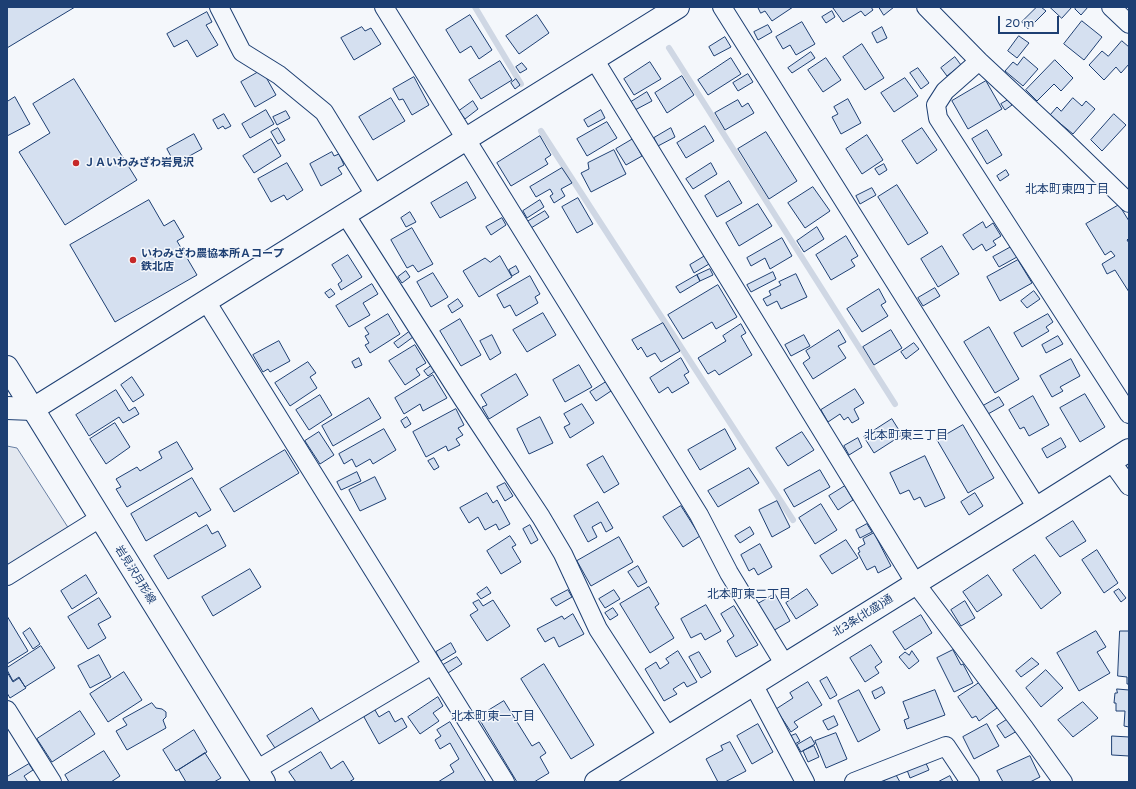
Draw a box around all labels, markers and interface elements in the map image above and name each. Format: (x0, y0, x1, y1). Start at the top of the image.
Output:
scale bar (1000, 8, 1061, 34)
text: 20 m (1005, 16, 1034, 30)
place label: ＪＡいわみざわ岩見沢 (84, 156, 194, 170)
marker: ＪＡいわみざわ岩見沢 (71, 158, 81, 168)
district label: 北本町東四丁目 (1025, 183, 1109, 197)
place label: いわみざわ農協本所Ａコープ 鉄北店 (141, 247, 284, 273)
marker: いわみざわ農協本所Ａコープ 鉄北店 (128, 255, 138, 265)
district label: 北本町東三丁目 (864, 429, 948, 443)
street label: 岩見沢月形線 (112, 544, 158, 606)
district label: 北本町東二丁目 (707, 588, 791, 602)
street label: 北3条(北盛)通 (830, 592, 896, 640)
district label: 北本町東一丁目 (451, 710, 535, 724)

